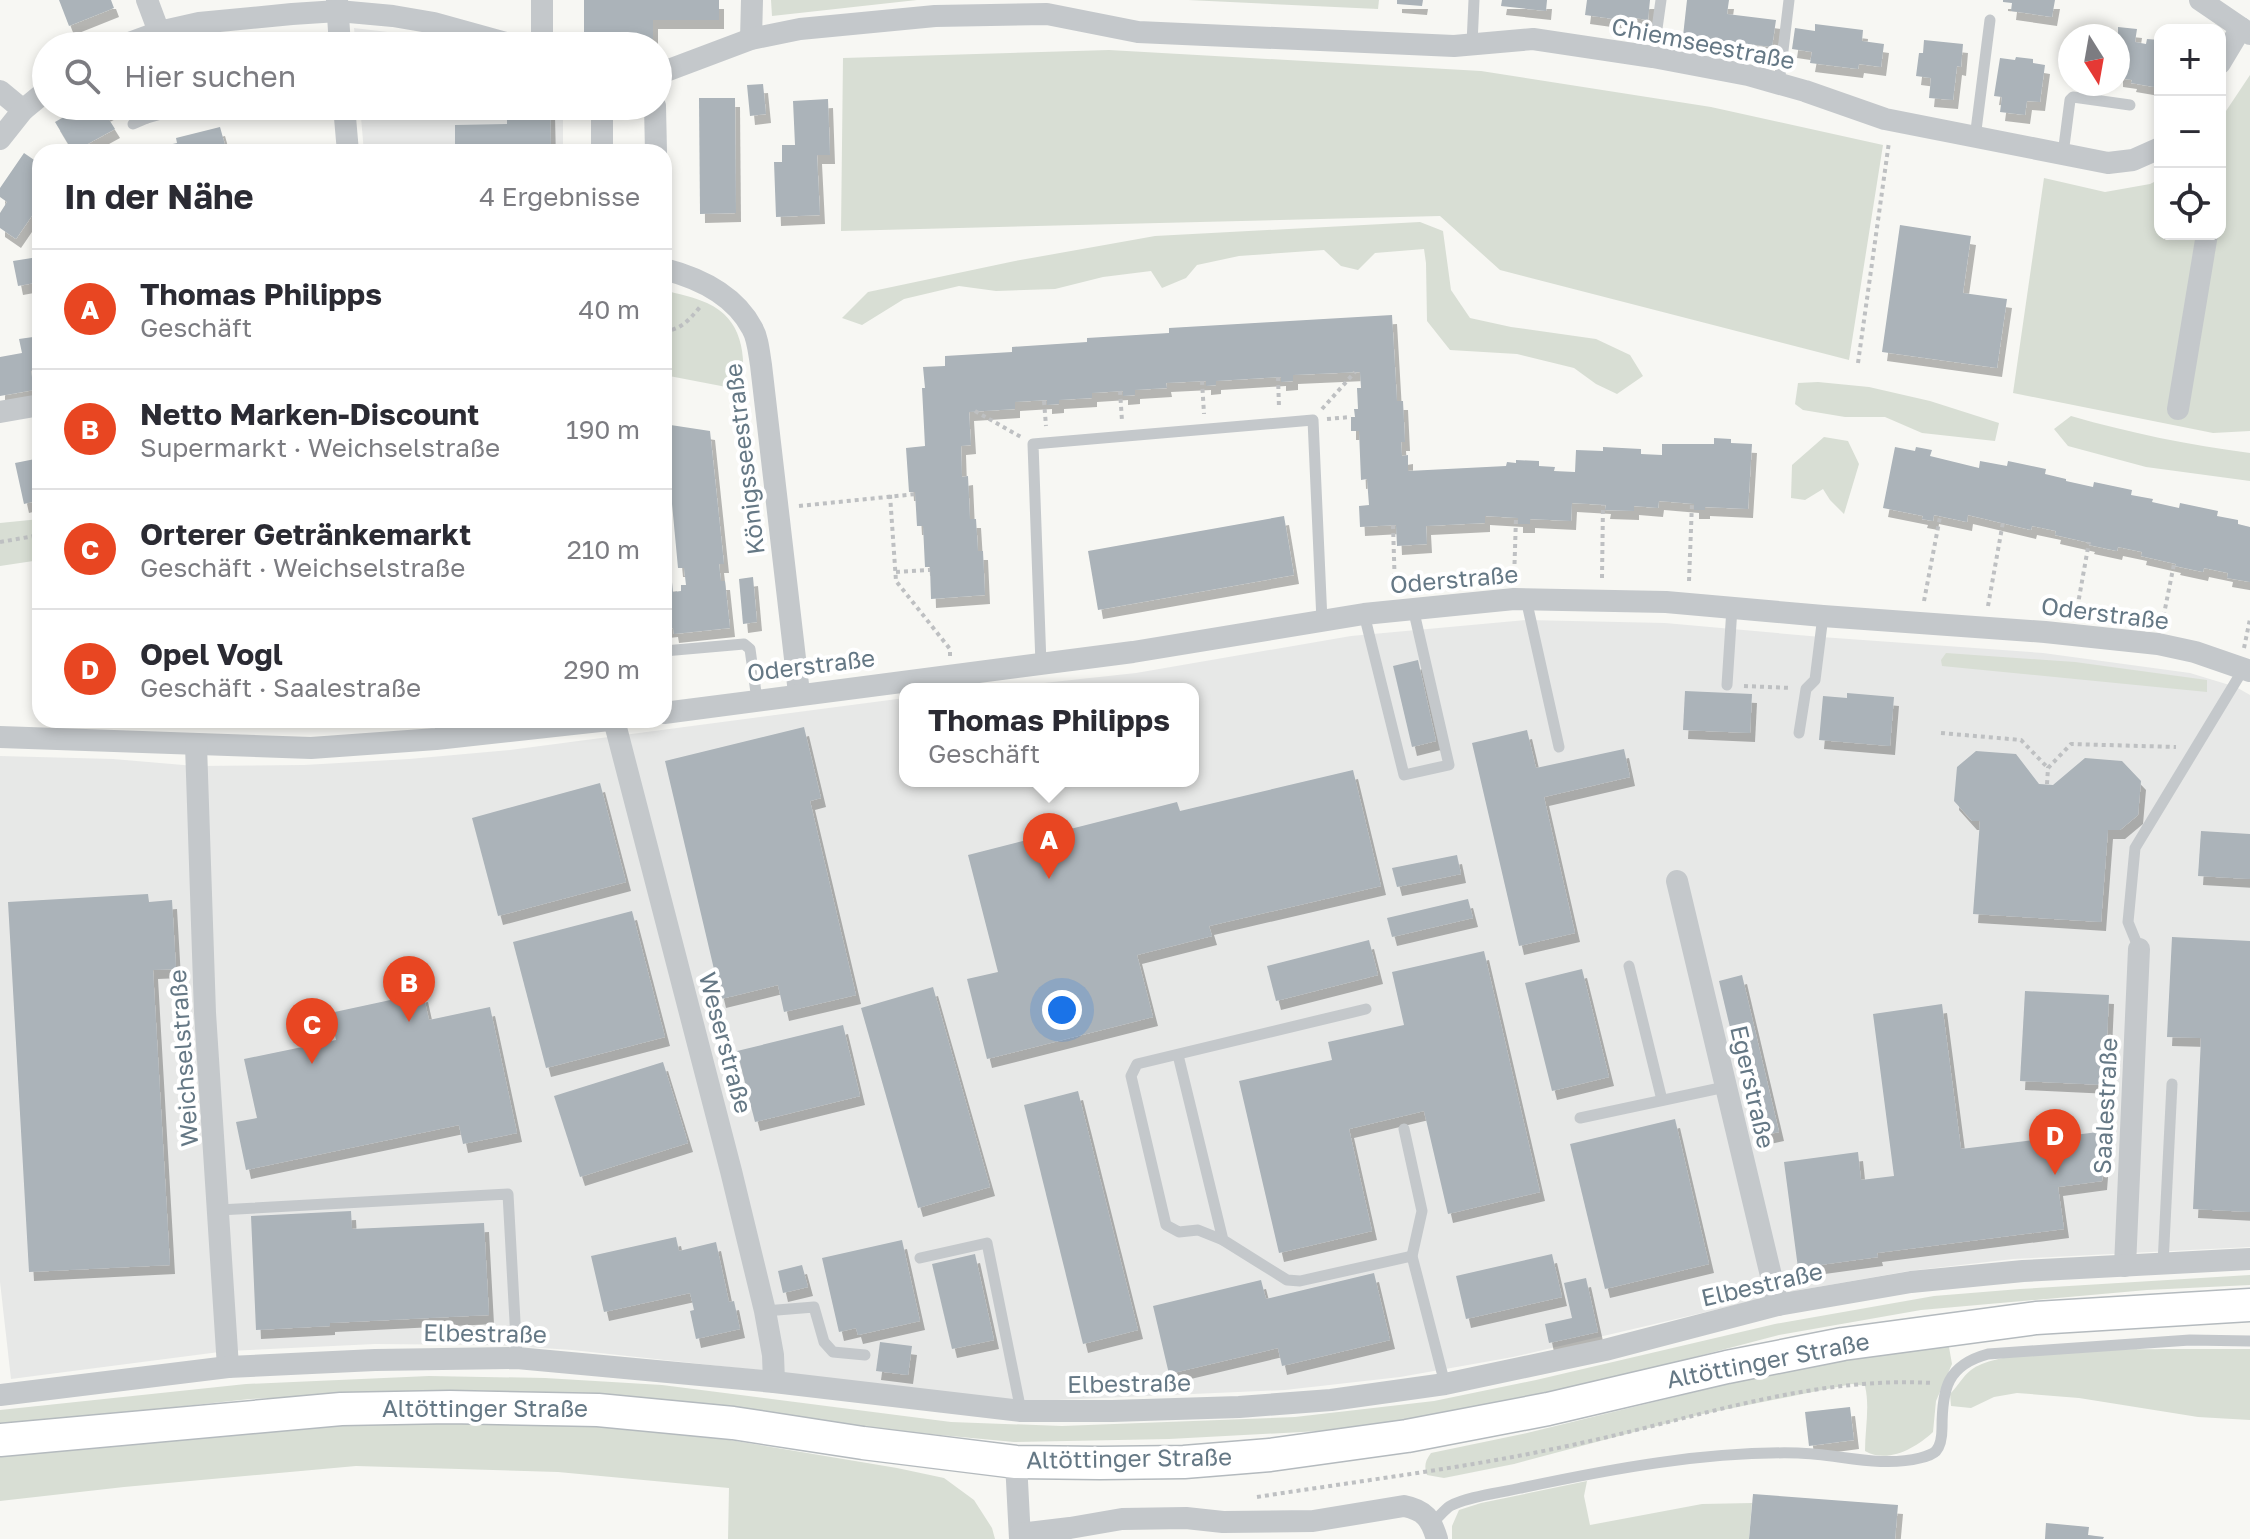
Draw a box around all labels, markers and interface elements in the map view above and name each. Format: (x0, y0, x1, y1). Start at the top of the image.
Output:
street label: Chiemseestraße (1609, 11, 1797, 75)
north arrow (2058, 24, 2130, 96)
map controls (2154, 24, 2226, 240)
button: + (2154, 24, 2226, 96)
search box (32, 32, 672, 120)
icon: search (60, 54, 104, 98)
text: Hier suchen (124, 58, 296, 94)
button: − (2154, 96, 2226, 168)
button: locate (2154, 168, 2226, 240)
text: In der Nähe (64, 176, 254, 216)
text: 4 Ergebnisse (479, 181, 640, 212)
text: Thomas Philipps (140, 276, 382, 312)
text: A (81, 294, 99, 325)
text: 40 m (579, 294, 640, 325)
text: Geschäft (140, 312, 252, 343)
street label: Königsseestraße (717, 362, 770, 557)
text: Netto Marken-Discount (140, 396, 479, 432)
text: B (81, 414, 99, 445)
text: 190 m (566, 414, 640, 445)
text: Supermarkt · Weichselstraße (140, 432, 500, 463)
text: Orterer Getränkemarkt (140, 516, 471, 552)
text: C (81, 534, 99, 565)
text: 210 m (567, 534, 640, 565)
text: Geschäft · Weichselstraße (140, 552, 465, 583)
street label: Oderstraße (1389, 558, 1519, 599)
street label: Oderstraße (2040, 590, 2171, 635)
text: Opel Vogl (140, 636, 283, 672)
street label: Oderstraße (745, 642, 876, 687)
text: D (81, 654, 99, 685)
text: 290 m (564, 654, 640, 685)
text: Geschäft · Saalestraße (140, 672, 421, 703)
popup (899, 683, 1199, 787)
text: Thomas Philipps (928, 702, 1170, 738)
text: Geschäft (928, 738, 1040, 769)
pin: A (1023, 813, 1075, 879)
pin: B (383, 956, 435, 1022)
street label: Weichselstraße (162, 969, 203, 1148)
street label: Weserstraße (694, 969, 759, 1116)
your location (1042, 990, 1082, 1030)
pin: C (286, 998, 338, 1064)
street label: Egerstraße (1725, 1022, 1782, 1151)
street label: Saalestraße (2086, 1037, 2123, 1175)
pin: D (2029, 1109, 2081, 1175)
street label: Elbestraße (1698, 1255, 1825, 1312)
street label: Elbestraße (423, 1317, 547, 1348)
street label: Altöttinger Straße (1664, 1326, 1872, 1393)
street label: Elbestraße (1067, 1367, 1191, 1398)
street label: Altöttinger Straße (382, 1393, 588, 1422)
street label: Altöttinger Straße (1026, 1441, 1232, 1474)

